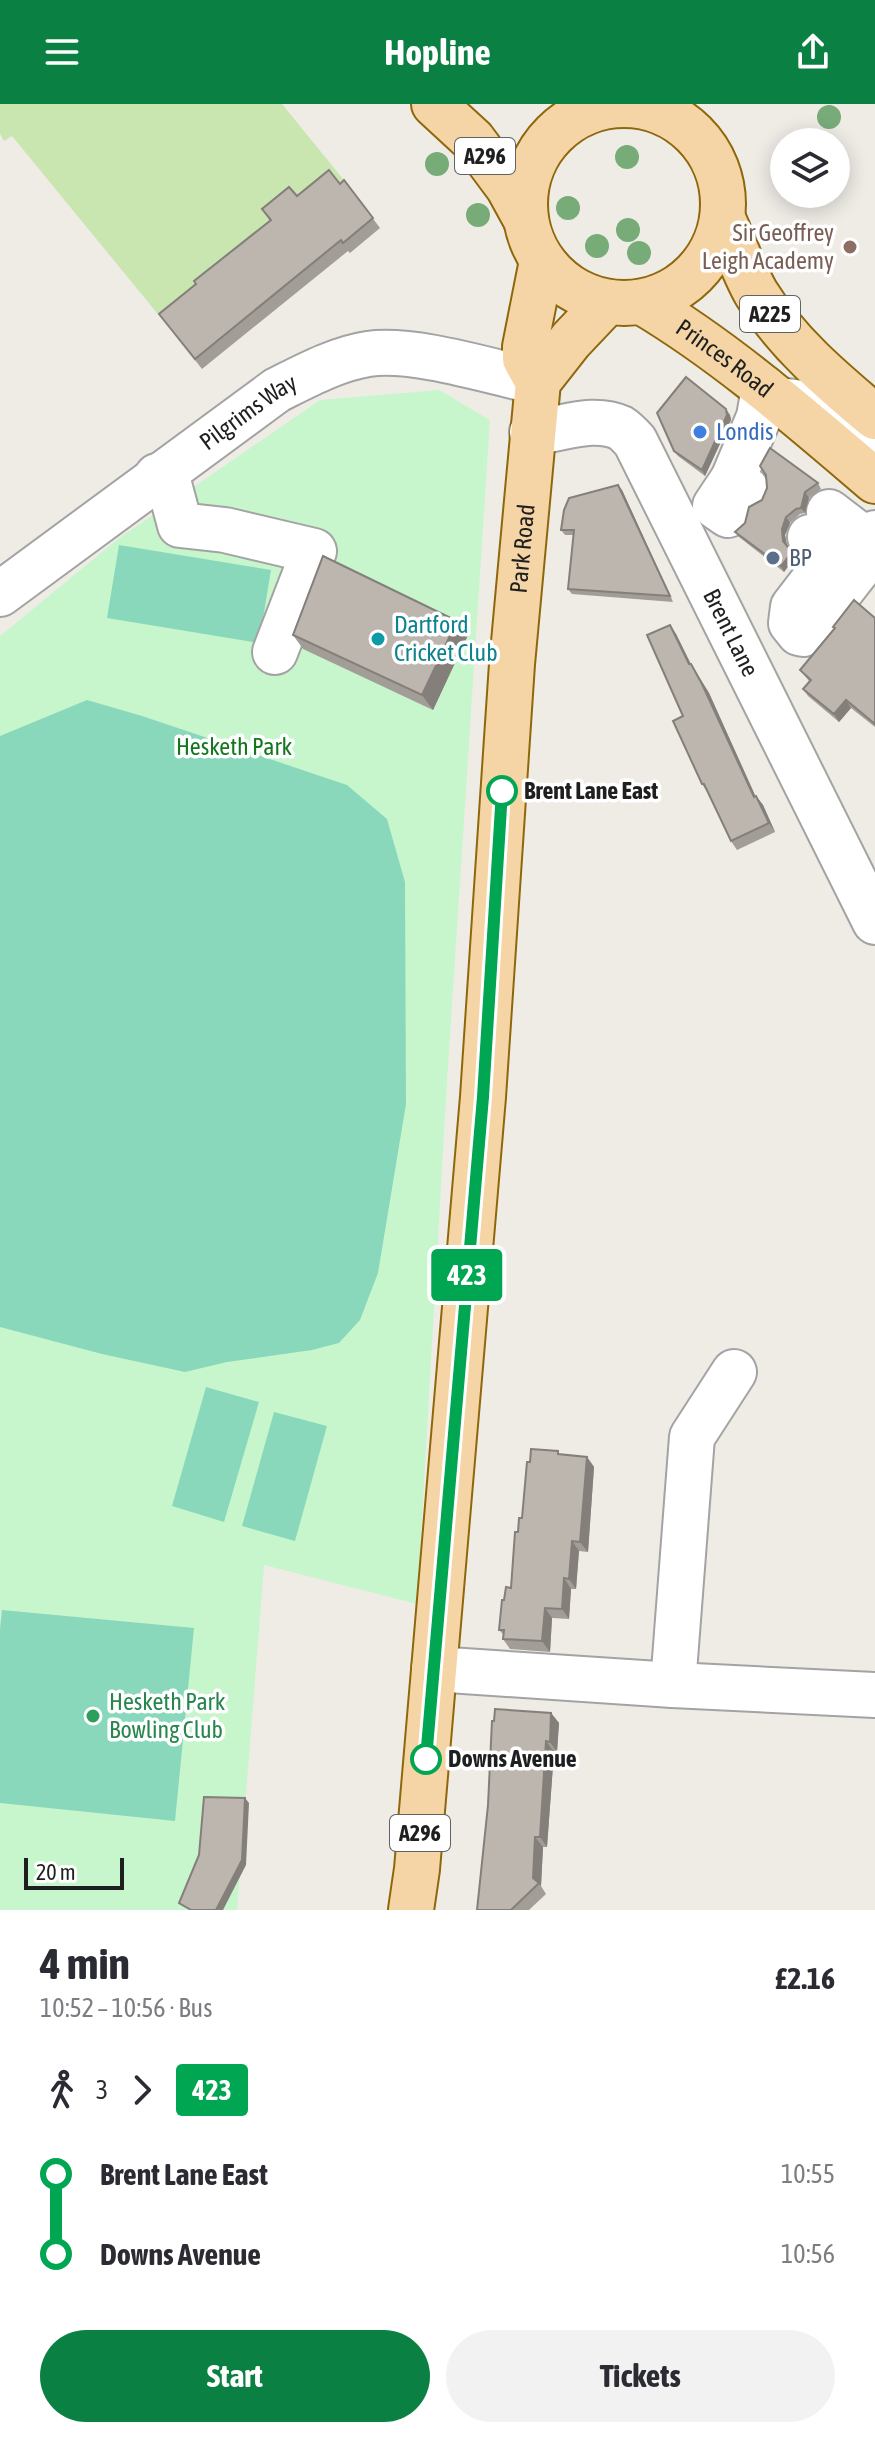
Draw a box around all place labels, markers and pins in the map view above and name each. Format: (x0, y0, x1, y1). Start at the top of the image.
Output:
place label: Sir Geoffrey Leigh Academy (702, 219, 834, 274)
marker: Sir Geoffrey Leigh Academy (841, 238, 859, 256)
place label: Londis (716, 418, 774, 445)
marker: Londis (691, 423, 709, 441)
place label: BP (789, 544, 812, 571)
marker: BP (764, 549, 782, 567)
place label: Dartford Cricket Club (394, 611, 498, 666)
marker: Dartford Cricket Club (369, 630, 387, 648)
marker: Brent Lane East (487, 776, 517, 806)
place label: Brent Lane East (524, 777, 658, 804)
place label: Hesketh Park Bowling Club (109, 1688, 226, 1743)
marker: Hesketh Park Bowling Club (84, 1707, 102, 1725)
marker: Downs Avenue (411, 1744, 441, 1774)
place label: Downs Avenue (448, 1745, 577, 1772)

